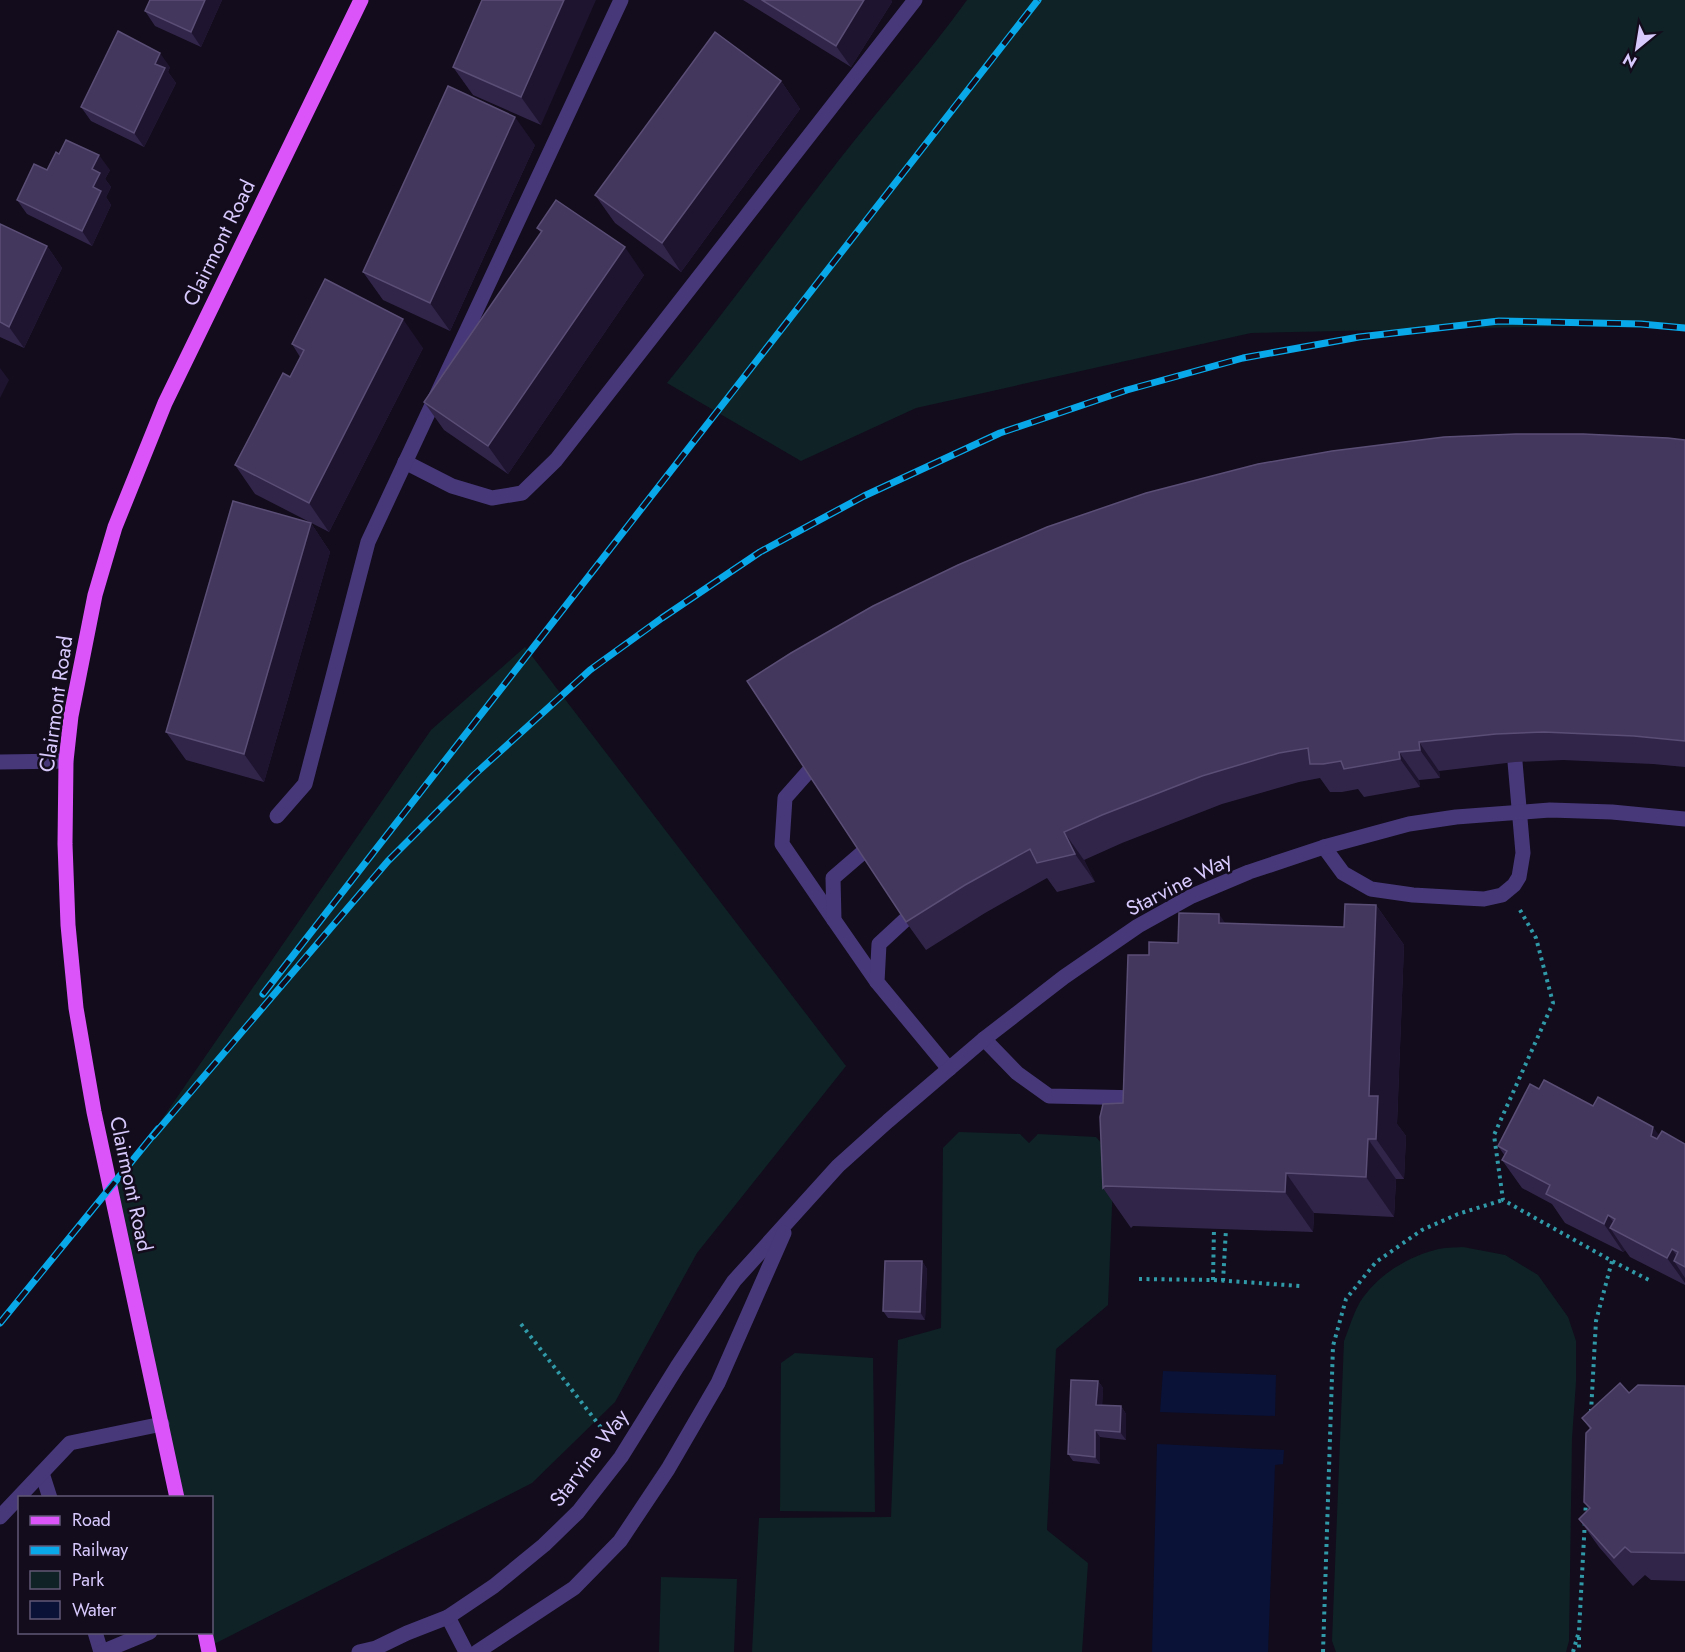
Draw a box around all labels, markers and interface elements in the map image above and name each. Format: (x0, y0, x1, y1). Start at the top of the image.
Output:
north arrow (1607, 18, 1667, 78)
text: N (1618, 47, 1641, 74)
street label: Clairmont Road (175, 175, 263, 311)
street label: Clairmont Road (32, 634, 80, 774)
street label: Starvine Way (1121, 844, 1238, 924)
street label: Clairmont Road (102, 1114, 160, 1254)
street label: Starvine Way (542, 1402, 636, 1513)
legend (18, 1496, 213, 1634)
text: Road (72, 1507, 111, 1533)
text: Railway (72, 1537, 128, 1563)
text: Park (72, 1567, 104, 1593)
text: Water (72, 1597, 117, 1623)

